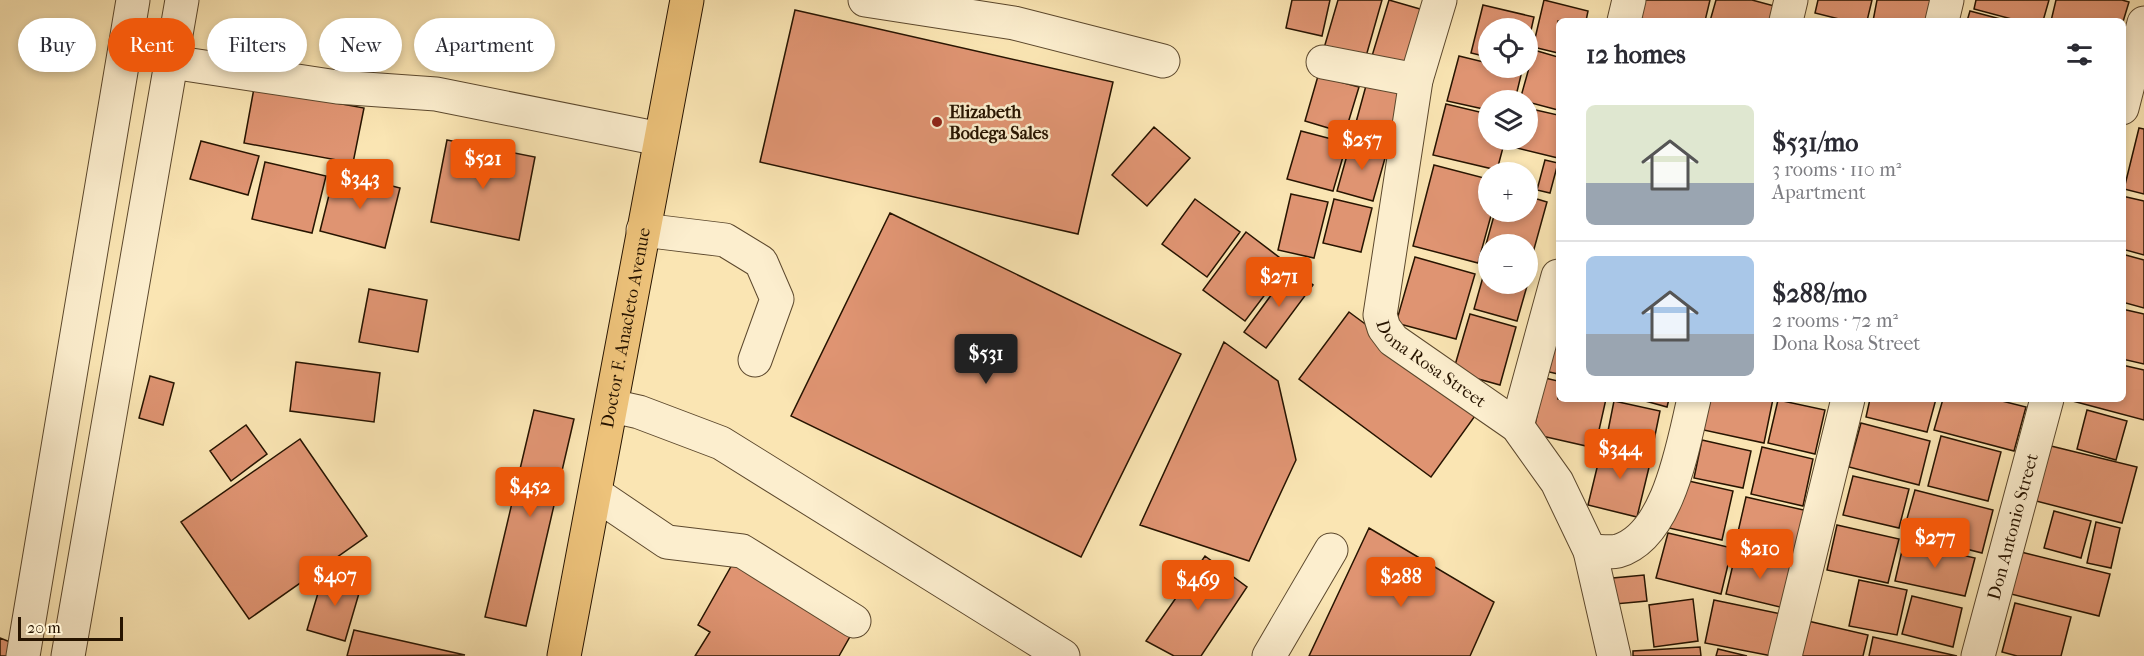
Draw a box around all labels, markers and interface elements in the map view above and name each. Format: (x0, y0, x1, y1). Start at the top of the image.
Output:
chip: Buy (18, 18, 96, 72)
chip: Rent (108, 18, 195, 72)
chip: Filters (207, 18, 307, 72)
chip: New (319, 18, 402, 72)
chip: Apartment (414, 18, 555, 72)
map controls (1478, 18, 1538, 294)
button: locate (1478, 18, 1538, 78)
icon: filters (2063, 38, 2096, 71)
text: 12 homes (1586, 39, 1686, 70)
button: layers (1478, 90, 1538, 150)
place label: Elizabeth Bodega Sales (949, 102, 1049, 144)
marker: Elizabeth Bodega Sales (930, 115, 944, 129)
pin: $257 (1326, 120, 1398, 171)
text: $531/mo (1772, 127, 1859, 158)
text: $257 (1342, 128, 1382, 151)
icon: home (1634, 129, 1706, 201)
pin: $521 (447, 139, 519, 190)
text: $521 (464, 147, 502, 170)
text: 3 rooms · 110 m² (1772, 158, 1901, 181)
pin: $343 (324, 159, 396, 210)
button: + (1478, 162, 1538, 222)
text: $343 (340, 167, 380, 190)
text: Apartment (1772, 181, 1866, 204)
street label: Doctor F. Anacleto Avenue (596, 226, 655, 430)
button: − (1478, 234, 1538, 294)
pin: $271 (1243, 257, 1315, 308)
text: $271 (1260, 265, 1298, 288)
text: $288/mo (1772, 278, 1867, 309)
icon: home (1634, 280, 1706, 352)
text: 2 rooms · 72 m² (1772, 309, 1898, 332)
street label: Dona Rosa Street (1372, 317, 1491, 412)
text: Dona Rosa Street (1772, 332, 1921, 355)
pin: $531 (950, 334, 1022, 385)
text: $531 (969, 342, 1004, 365)
pin: $344 (1584, 429, 1656, 480)
text: $344 (1599, 437, 1641, 460)
street label: Don Antonio Street (1983, 451, 2043, 602)
pin: $452 (494, 467, 566, 518)
text: $452 (509, 475, 551, 498)
pin: $277 (1899, 518, 1971, 569)
text: $277 (1915, 526, 1955, 549)
pin: $210 (1724, 529, 1796, 580)
text: $210 (1740, 537, 1780, 560)
pin: $407 (299, 556, 371, 607)
pin: $288 (1365, 557, 1437, 608)
pin: $469 (1162, 560, 1234, 611)
text: $407 (313, 564, 357, 587)
text: $288 (1380, 565, 1422, 588)
text: $469 (1176, 568, 1220, 591)
scale bar (18, 614, 123, 642)
text: 20 m (27, 618, 61, 637)

